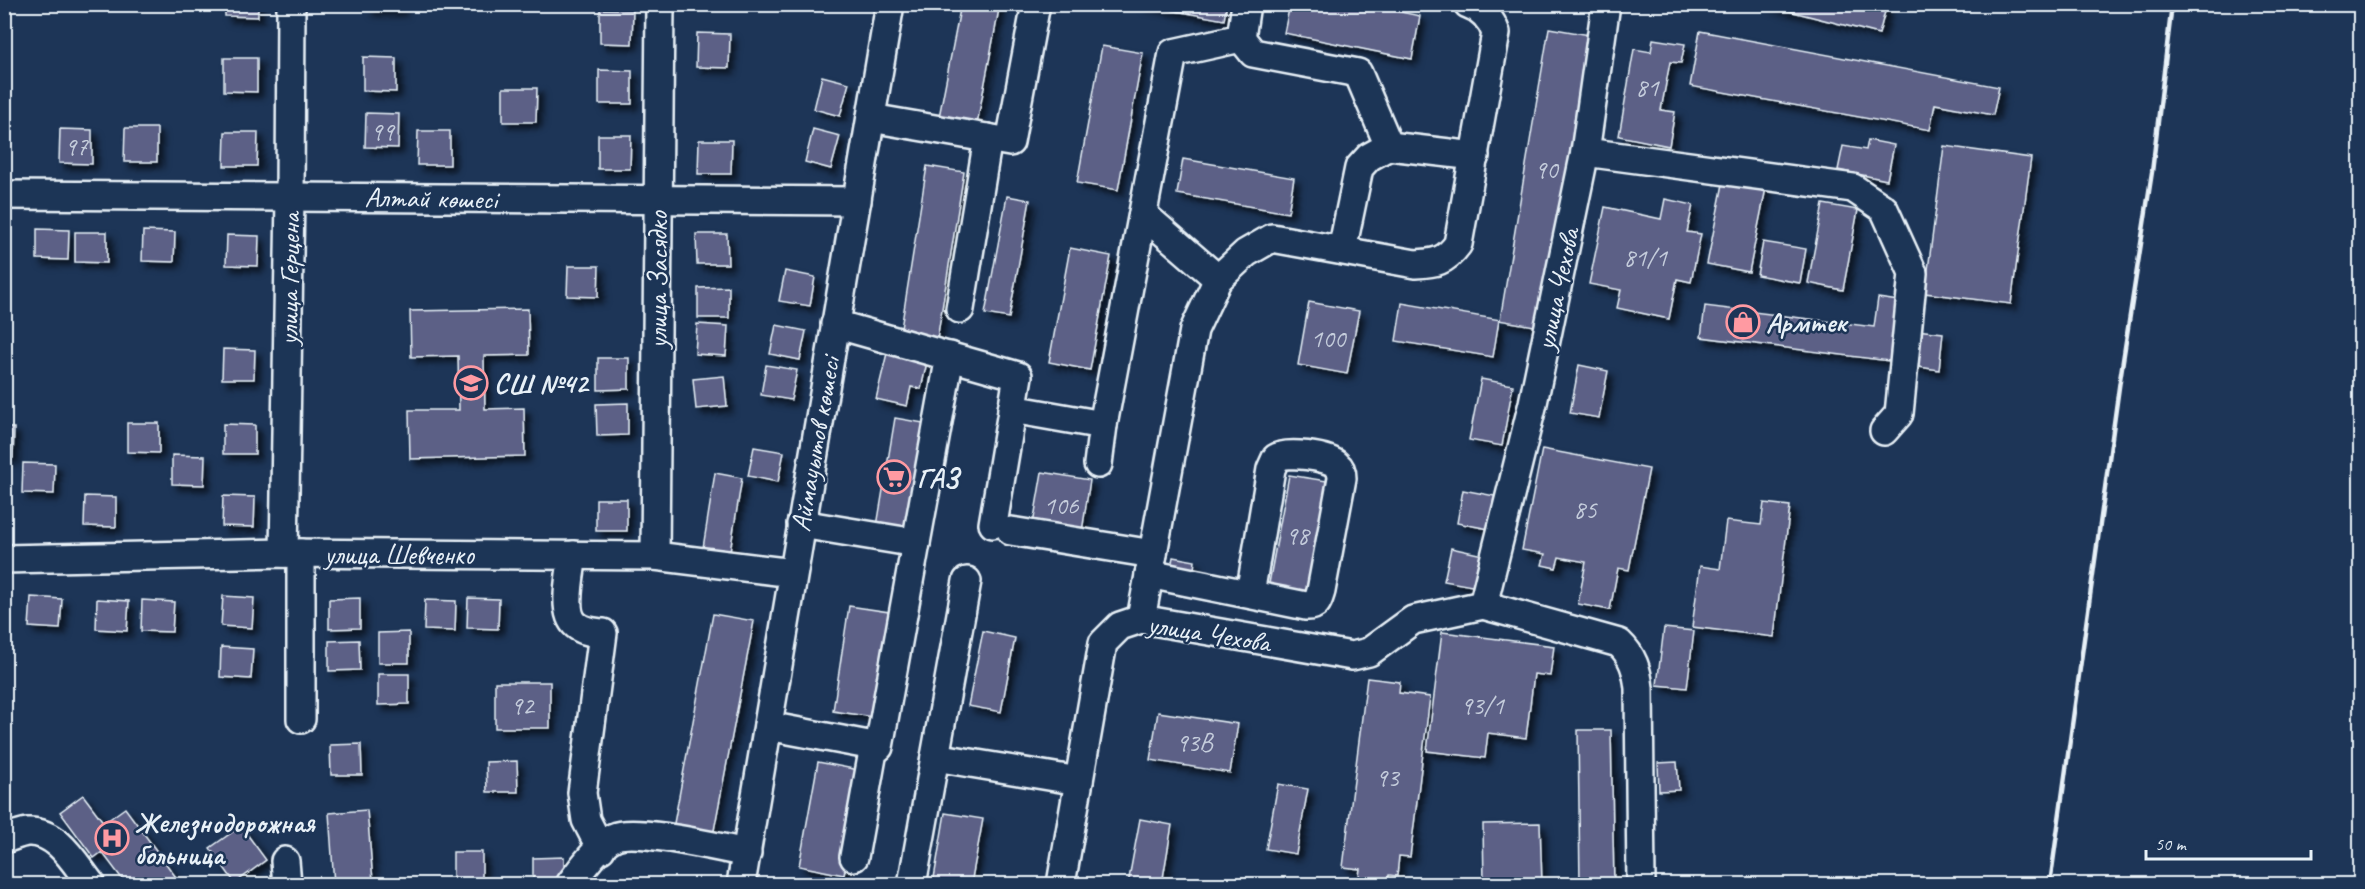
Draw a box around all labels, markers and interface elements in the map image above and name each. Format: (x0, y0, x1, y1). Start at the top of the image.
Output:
house number: 81 (1635, 71, 1660, 104)
house number: 99 (370, 115, 396, 148)
house number: 97 (64, 130, 89, 163)
house number: 90 (1534, 153, 1560, 186)
street label: Алтай көшесі (364, 179, 501, 217)
street label: улица Засядко (640, 209, 675, 351)
street label: улица Герцена (270, 210, 308, 348)
street label: улица Чехова (1527, 222, 1588, 355)
house number: 81/1 (1623, 241, 1668, 274)
shop icon: Армтек (1725, 304, 1761, 340)
place label: Армтек (1766, 305, 1849, 340)
house number: 100 (1310, 322, 1348, 355)
street label: Аймауытов көшесі (782, 350, 848, 534)
school or university icon: СШ №42 (453, 365, 489, 401)
place label: СШ №42 (494, 366, 590, 401)
supermarket icon: ГАЗ (876, 459, 912, 495)
place label: ГАЗ (917, 460, 961, 495)
house number: 106 (1043, 489, 1080, 522)
house number: 85 (1573, 493, 1598, 526)
house number: 98 (1285, 519, 1311, 552)
street label: улица Шевченко (322, 537, 476, 572)
street label: улица Чехова (1143, 606, 1275, 660)
house number: 92 (510, 689, 536, 722)
house number: 93/1 (1460, 689, 1505, 722)
house number: 93В (1176, 726, 1214, 759)
house number: 93 (1375, 761, 1401, 794)
place label: Железнодорожная больница (135, 805, 316, 872)
hospital icon: Железнодорожная больница (94, 820, 130, 856)
scale bar (2146, 823, 2311, 861)
text: 50 m (2155, 833, 2188, 855)

